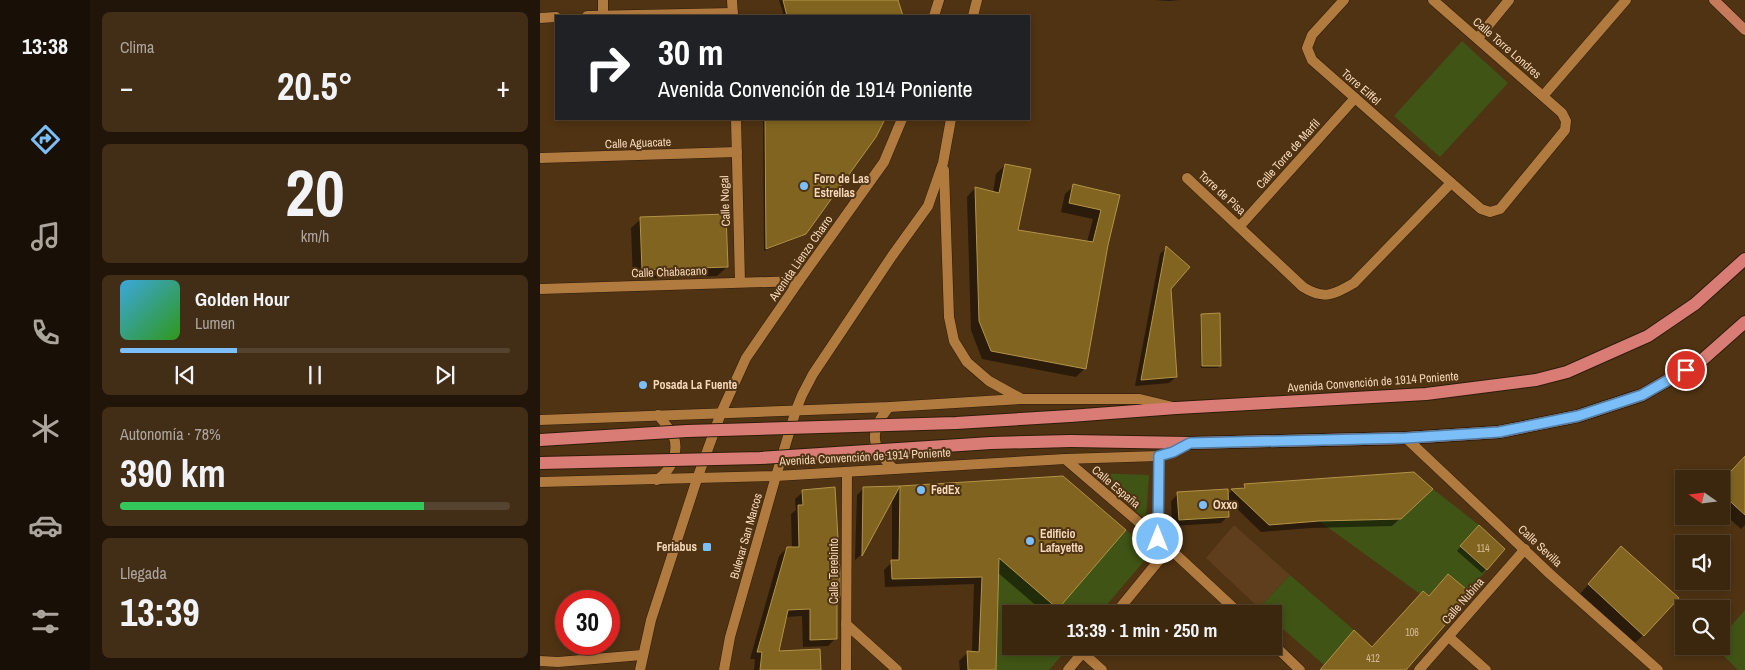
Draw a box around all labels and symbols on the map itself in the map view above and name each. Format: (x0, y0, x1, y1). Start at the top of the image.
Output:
street label: Calle Torre Londres (1469, 14, 1545, 82)
street label: Torre Eiffel (1338, 65, 1384, 109)
street label: Calle Torre de Marfil (1252, 116, 1324, 192)
street label: Calle Aguacate (605, 134, 671, 152)
street label: Torre de Pisa (1195, 167, 1249, 219)
place label: Foro de Las Estrellas (814, 171, 870, 201)
street label: Calle Nogal (716, 175, 734, 227)
marker: Foro de Las Estrellas (798, 180, 810, 192)
street label: Avenida Lienzo Charro (765, 212, 837, 305)
street label: Calle Chabacano (631, 263, 707, 281)
pin (1665, 349, 1707, 391)
street label: Avenida Convención de 1914 Poniente (1286, 368, 1459, 396)
place label: Posada La Fuente (653, 377, 738, 393)
marker: Posada La Fuente (637, 379, 649, 391)
street label: Avenida Convención de 1914 Poniente (778, 445, 951, 470)
street label: Calle España (1088, 462, 1144, 512)
north arrow (1675, 470, 1730, 525)
place label: FedEx (931, 482, 961, 498)
marker: FedEx (915, 484, 927, 496)
street label: Bulevar San Marcos (726, 491, 766, 581)
place label: Oxxo (1213, 497, 1238, 513)
marker: Oxxo (1197, 499, 1209, 511)
position arrow (1131, 512, 1183, 564)
street label: Calle Sevilla (1515, 522, 1566, 571)
place label: Edificio Lafayette (1040, 526, 1084, 556)
marker: Edificio Lafayette (1024, 535, 1036, 547)
street label: Calle Terebinto (826, 538, 842, 604)
place label: Feriabus (656, 539, 698, 555)
marker: Feriabus (701, 541, 713, 553)
house number: 114 (1476, 542, 1490, 555)
street label: Calle Nubina (1438, 574, 1488, 628)
speed limit sign: 30 (555, 590, 620, 655)
house number: 106 (1405, 626, 1419, 639)
house number: 412 (1366, 652, 1380, 665)

